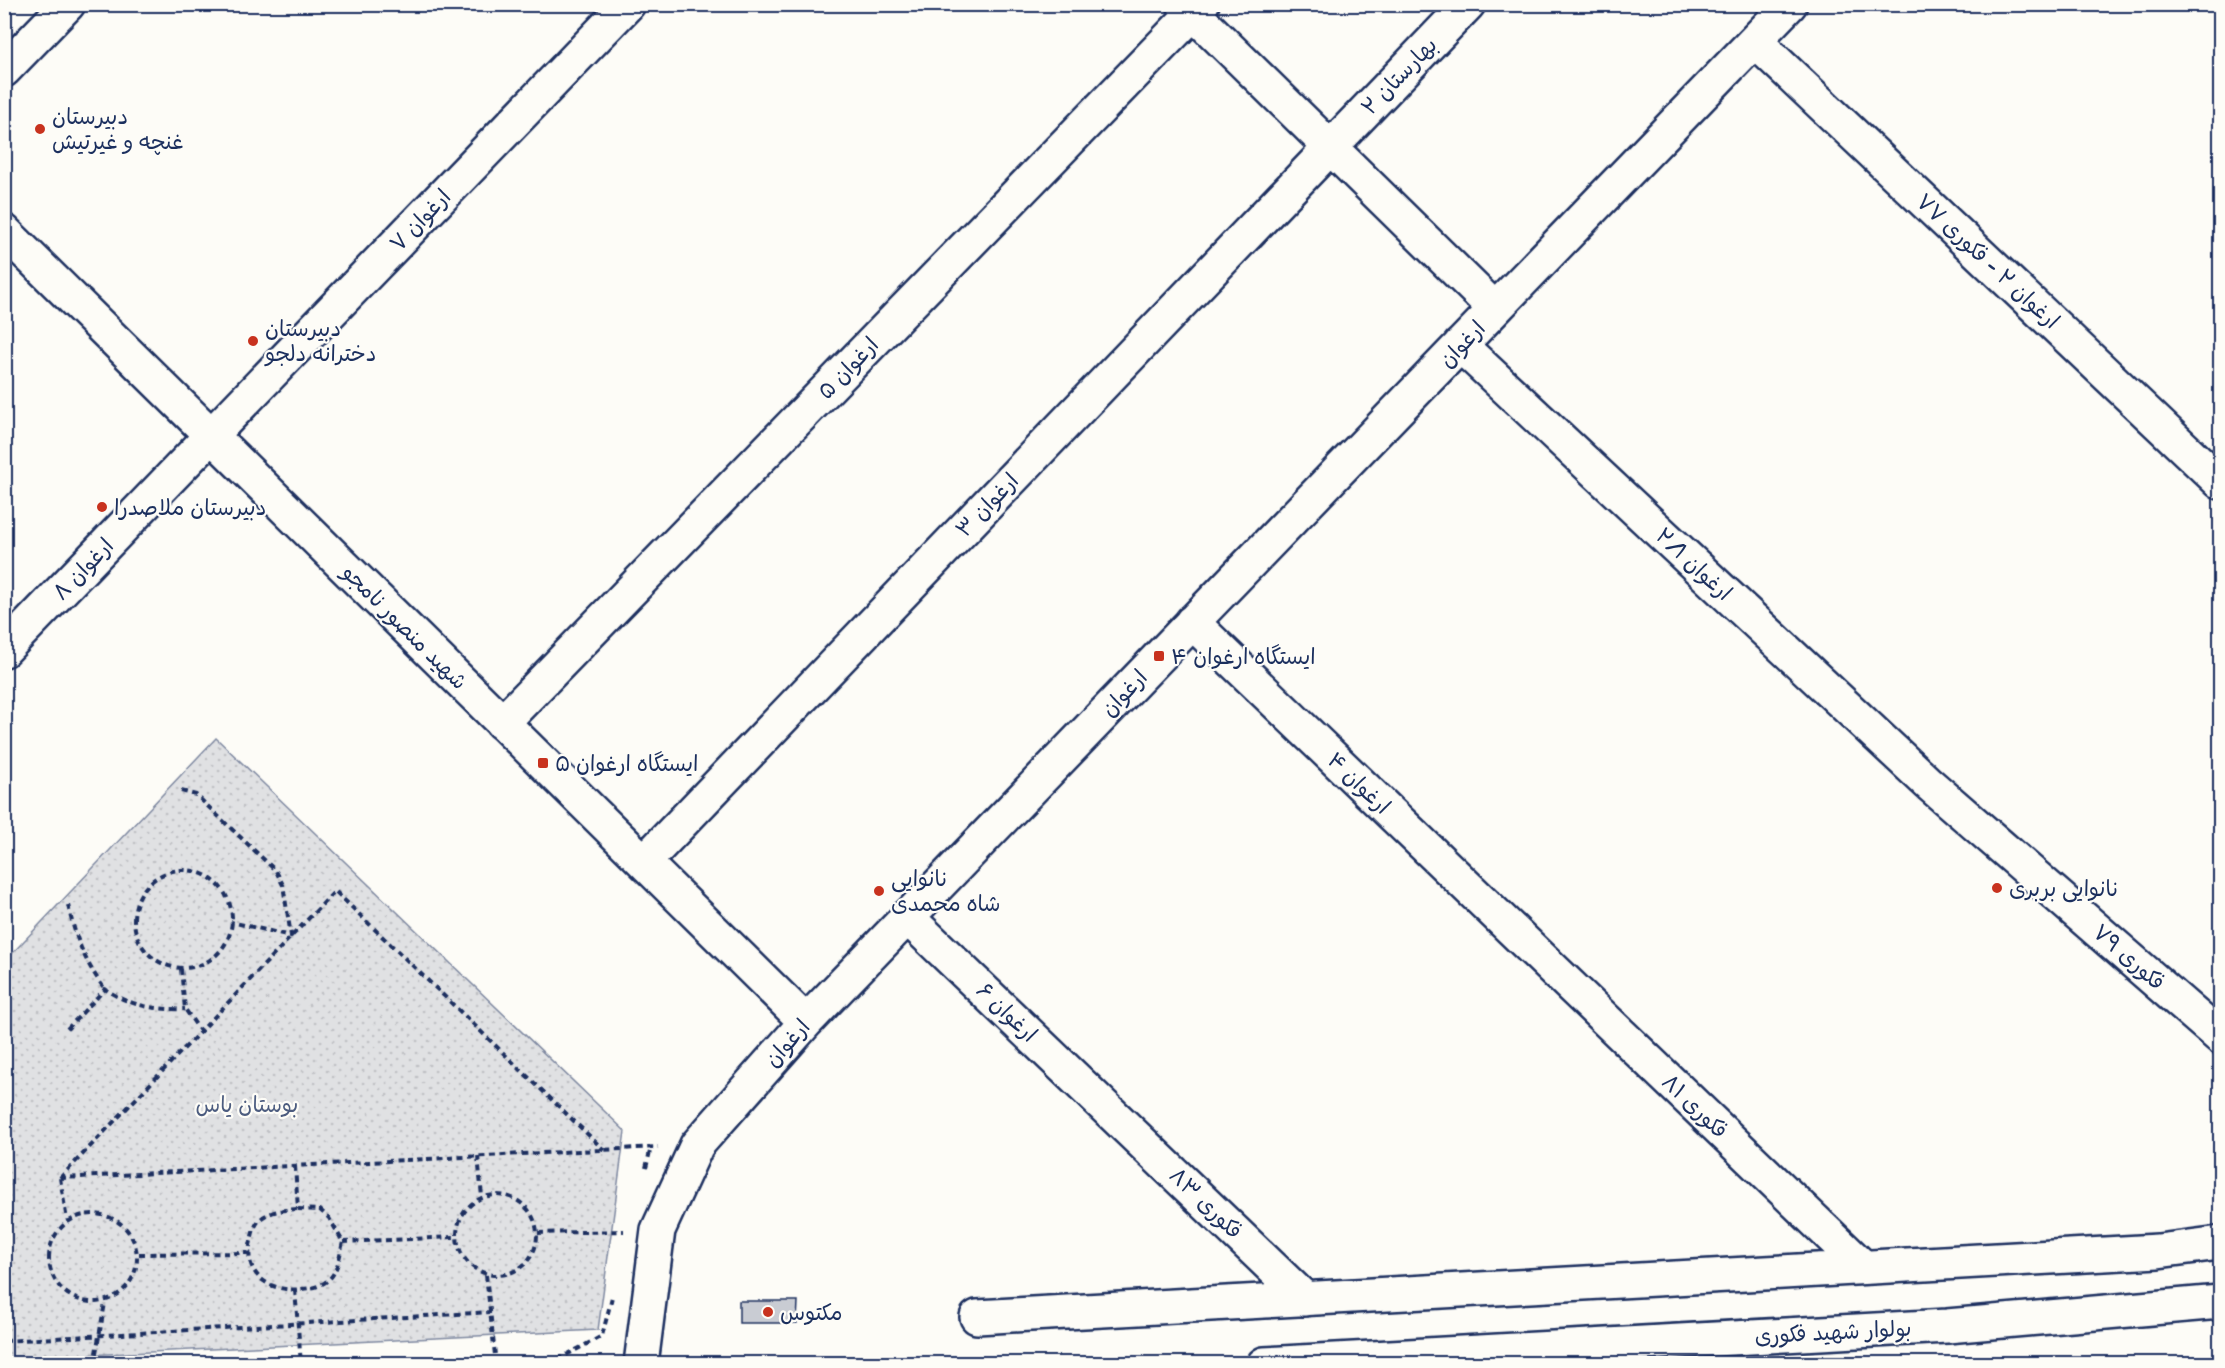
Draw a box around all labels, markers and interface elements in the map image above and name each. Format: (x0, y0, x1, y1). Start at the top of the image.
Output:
street label: بهارستان ۲ (1351, 27, 1447, 125)
place label: دبیرستان غنچه و غیرتیش (52, 97, 184, 161)
marker: دبیرستان غنچه و غیرتیش (33, 122, 47, 136)
street label: ارغوان ۷ (379, 179, 461, 261)
street label: ارغوان ۲ - فکوری ۷۷ (1907, 183, 2069, 339)
place label: دبیرستان دخترانه دلجو (264, 309, 376, 373)
street label: ارغوان (1429, 311, 1495, 377)
street label: ارغوان ۵ (808, 327, 888, 409)
marker: دبیرستان دخترانه دلجو (246, 334, 260, 348)
street label: ارغوان ۳ (946, 463, 1028, 547)
place label: دبیرستان ملاصدرا (114, 488, 266, 527)
marker: دبیرستان ملاصدرا (95, 500, 109, 514)
street label: ارغوان ۲/۱ (1646, 517, 1742, 611)
street label: ارغوان ۸ (43, 528, 123, 610)
street label: شهید منصور نامجو (331, 553, 477, 699)
place label: ایستگاه ارغوان ۴ (1171, 637, 1316, 676)
marker: ایستگاه ارغوان ۴ (1152, 649, 1166, 663)
street label: ارغوان (1091, 660, 1157, 726)
street label: ارغوان ۴ (1318, 742, 1400, 824)
place label: ایستگاه ارغوان ۵ (555, 744, 698, 783)
marker: ایستگاه ارغوان ۵ (536, 756, 550, 770)
place label: نانوایی شاه محمدی (891, 859, 1001, 923)
place label: نانوایی بربری (2009, 869, 2119, 908)
marker: نانوایی بربری (1990, 881, 2004, 895)
marker: نانوایی شاه محمدی (872, 884, 886, 898)
street label: فکوری ۷۹ (2083, 914, 2175, 1000)
street label: ارغوان ۶ (967, 972, 1047, 1052)
street label: ارغوان (754, 1009, 820, 1077)
street label: فکوری ۸۱ (1652, 1064, 1738, 1148)
park label: بوستان یاس (196, 1085, 298, 1124)
street label: فکوری ۸۳ (1160, 1157, 1252, 1249)
place label: مکتوس (780, 1293, 843, 1332)
marker: مکتوس (761, 1305, 775, 1319)
street label: بولوار شهید فکوری (1754, 1308, 1912, 1356)

